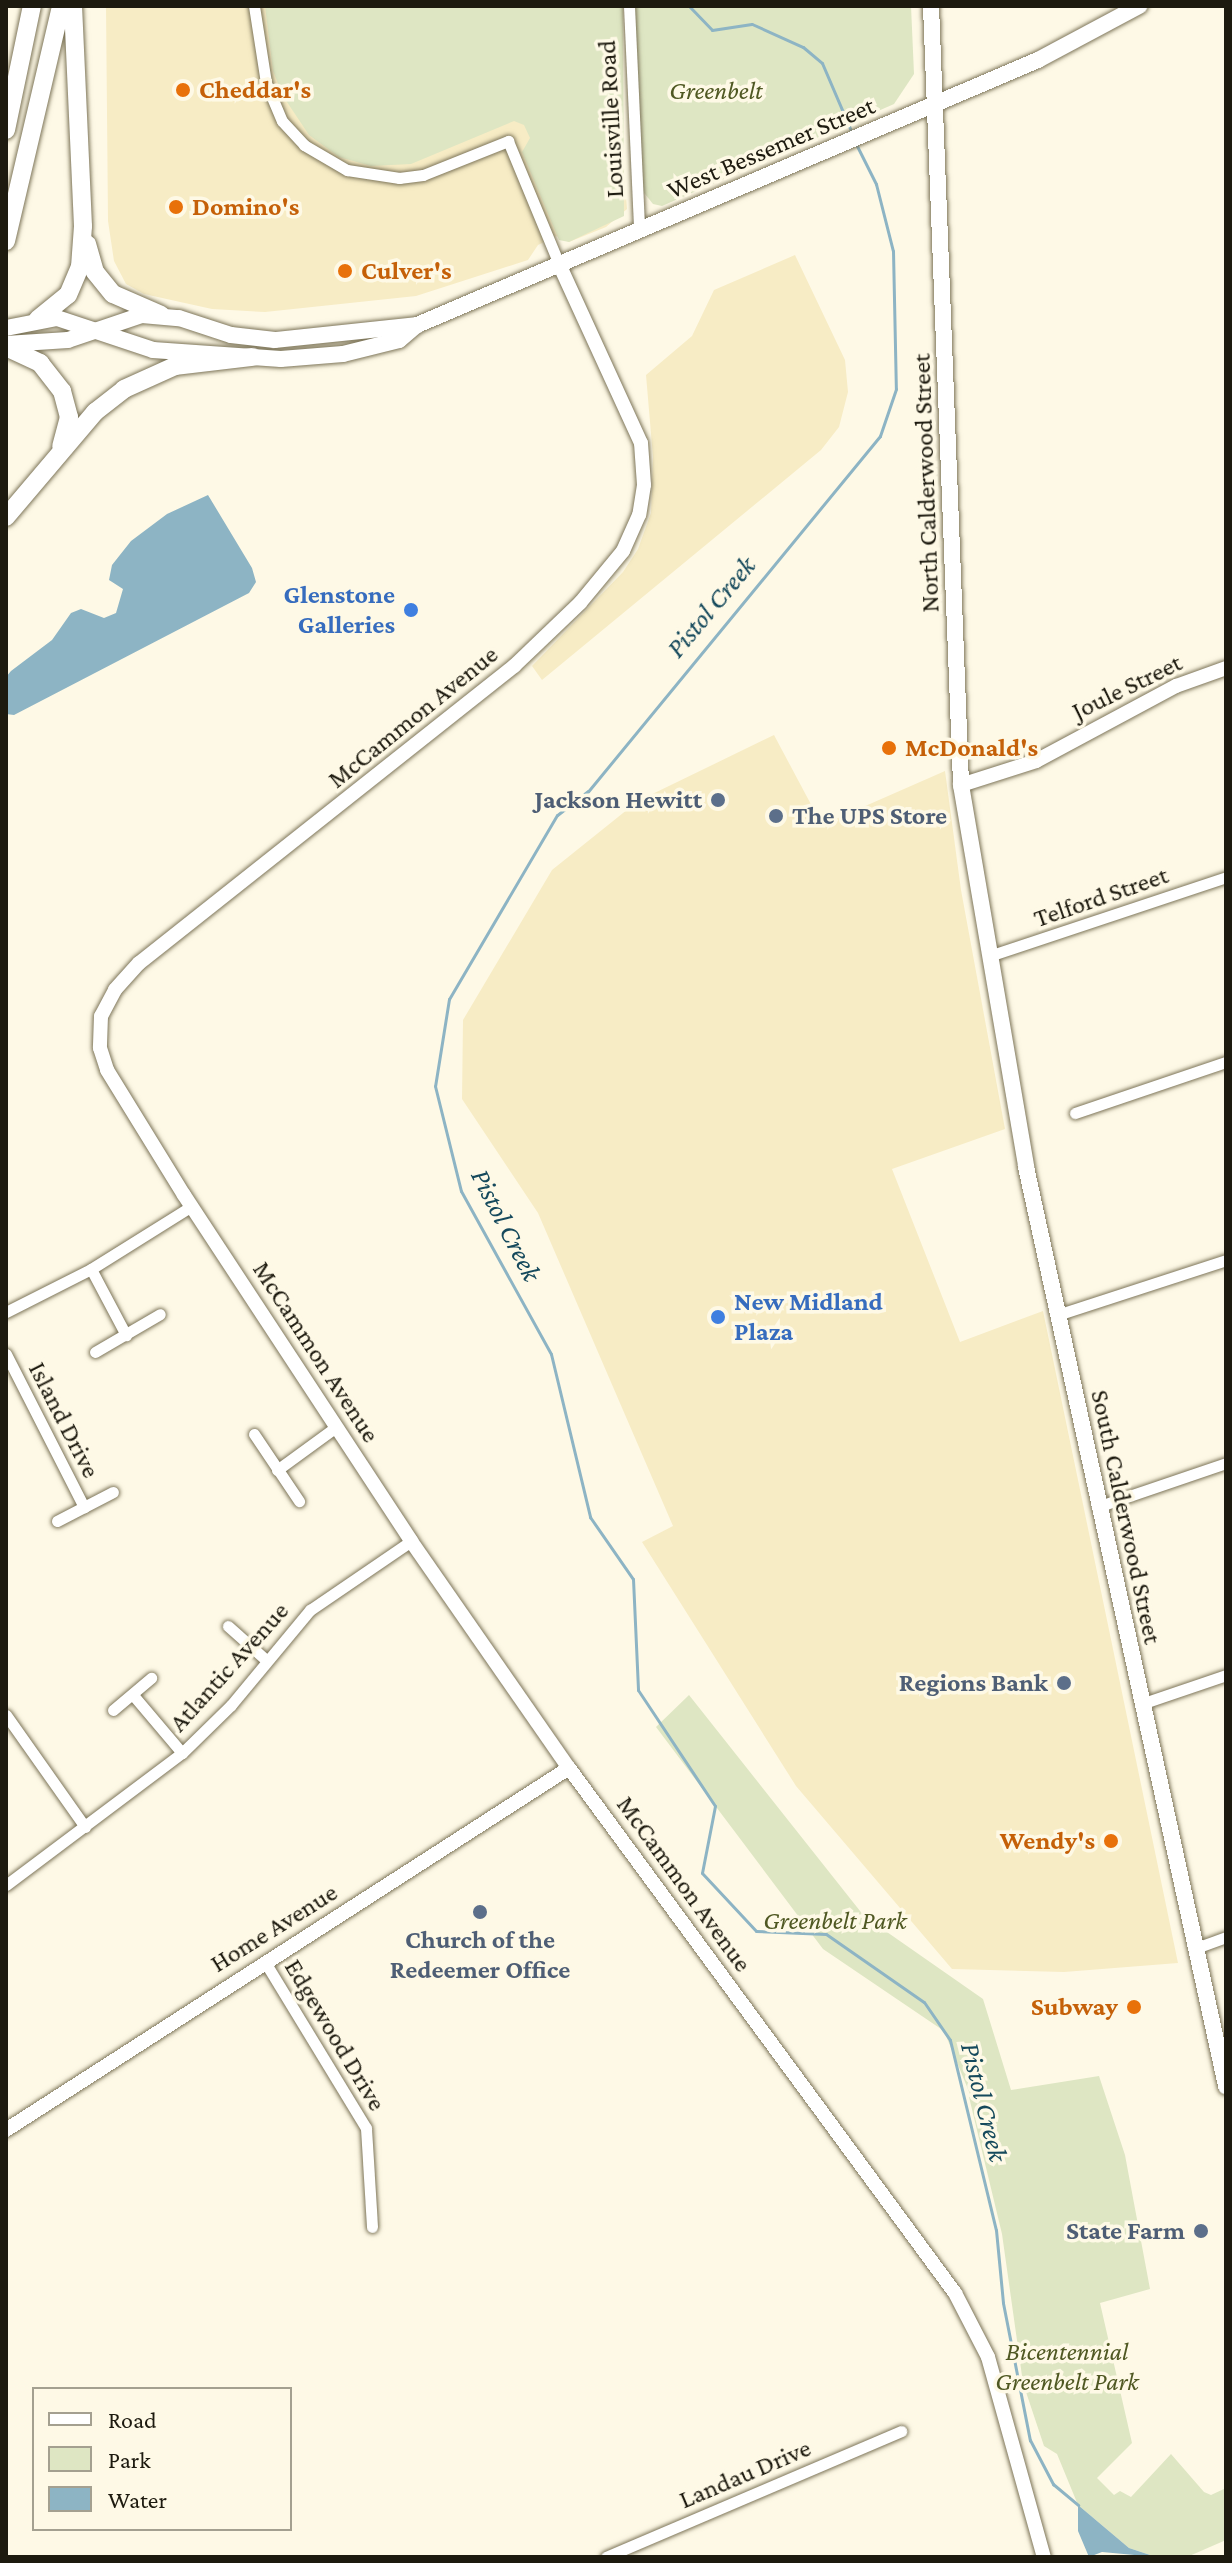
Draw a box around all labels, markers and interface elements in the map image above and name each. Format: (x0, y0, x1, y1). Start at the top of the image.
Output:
street label: Louisville Road (591, 39, 631, 199)
place label: Cheddar's (199, 74, 311, 106)
park label: Greenbelt (669, 75, 763, 107)
marker: Cheddar's (174, 81, 192, 99)
street label: West Bessemer Street (662, 90, 880, 206)
place label: Domino's (192, 191, 299, 223)
marker: Domino's (167, 198, 185, 216)
place label: Culver's (361, 255, 452, 287)
marker: Culver's (336, 262, 354, 280)
street label: North Calderwood Street (906, 353, 946, 613)
water label: Pistol Creek (659, 550, 763, 664)
place label: Glenstone Galleries (283, 579, 395, 640)
marker: Glenstone Galleries (402, 601, 420, 619)
street label: McCammon Avenue (322, 639, 504, 795)
street label: Joule Street (1067, 647, 1187, 727)
place label: McDonald's (905, 732, 1038, 764)
marker: McDonald's (880, 739, 898, 757)
place label: Jackson Hewitt (534, 784, 702, 816)
marker: Jackson Hewitt (709, 791, 727, 809)
place label: The UPS Store (792, 800, 947, 832)
marker: The UPS Store (767, 807, 785, 825)
street label: Telford Street (1030, 859, 1172, 935)
water label: Pistol Creek (463, 1163, 549, 1287)
street label: McCammon Avenue (246, 1256, 386, 1448)
place label: New Midland Plaza (734, 1286, 883, 1348)
marker: New Midland Plaza (709, 1308, 727, 1326)
street label: Island Drive (21, 1357, 107, 1483)
street label: South Calderwood Street (1084, 1387, 1168, 1647)
street label: Atlantic Avenue (163, 1596, 295, 1738)
place label: Regions Bank (899, 1667, 1048, 1699)
marker: Regions Bank (1055, 1674, 1073, 1692)
street label: McCammon Avenue (610, 1790, 758, 1978)
place label: Wendy's (1000, 1825, 1095, 1857)
marker: Wendy's (1102, 1832, 1120, 1850)
street label: Home Avenue (205, 1877, 343, 1979)
marker: Church of the Redeemer Office (471, 1903, 489, 1921)
park label: Greenbelt Park (763, 1905, 907, 1937)
place label: Church of the Redeemer Office (390, 1924, 570, 1986)
street label: Edgewood Drive (277, 1954, 393, 2116)
place label: Subway (1031, 1991, 1118, 2023)
marker: Subway (1125, 1998, 1143, 2016)
water label: Pistol Creek (953, 2039, 1015, 2165)
place label: State Farm (1066, 2215, 1185, 2247)
marker: State Farm (1192, 2222, 1210, 2240)
park label: Bicentennial Greenbelt Park (995, 2336, 1139, 2398)
legend (32, 2387, 292, 2531)
text: Road (108, 2406, 157, 2433)
street label: Landau Drive (675, 2432, 815, 2516)
text: Park (108, 2446, 151, 2473)
text: Water (108, 2486, 167, 2513)

